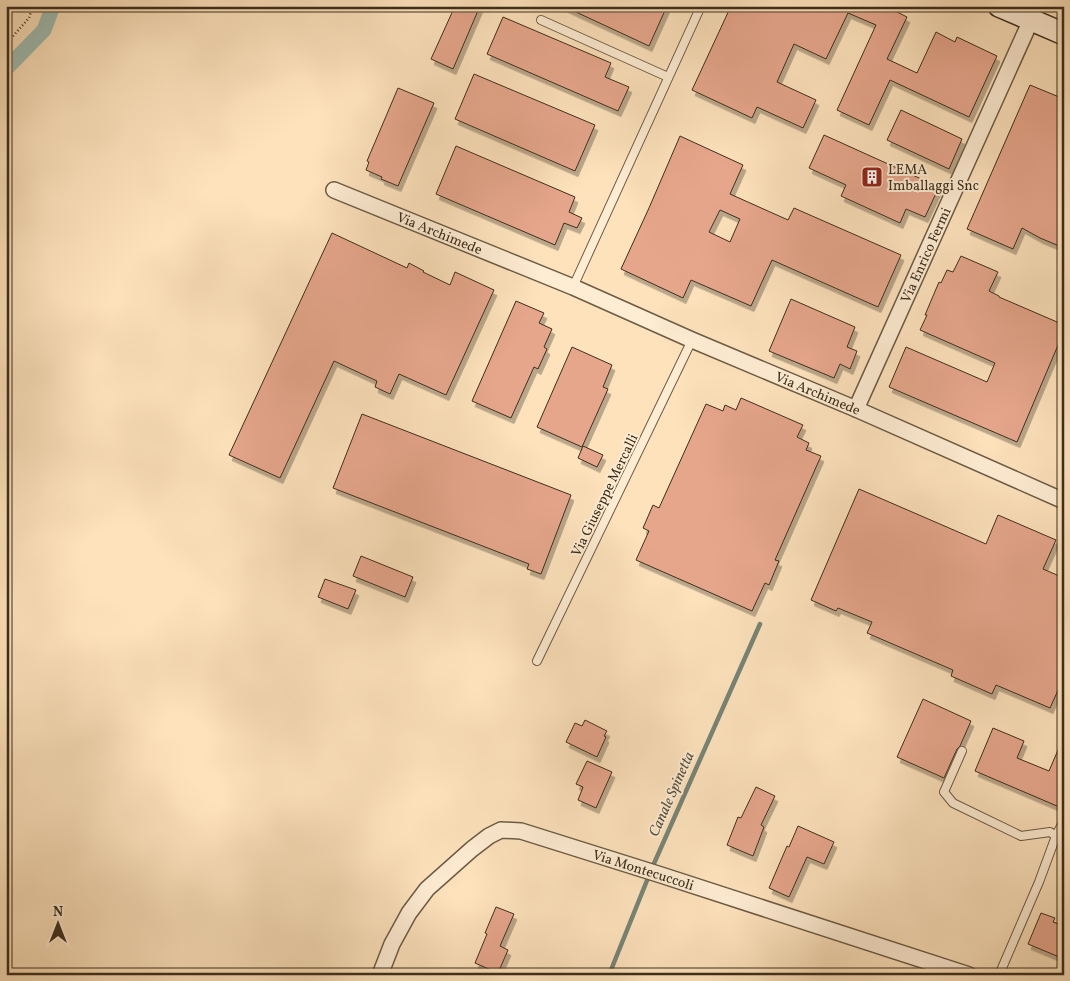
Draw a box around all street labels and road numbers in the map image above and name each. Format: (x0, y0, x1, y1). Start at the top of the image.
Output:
street label: Via Enrico Fermi (897, 205, 956, 306)
street label: Via Archimede (393, 208, 485, 260)
street label: Via Archimede (772, 368, 863, 421)
street label: Via Giuseppe Mercalli (567, 431, 643, 560)
street label: Via Montecuccoli (590, 846, 696, 896)

